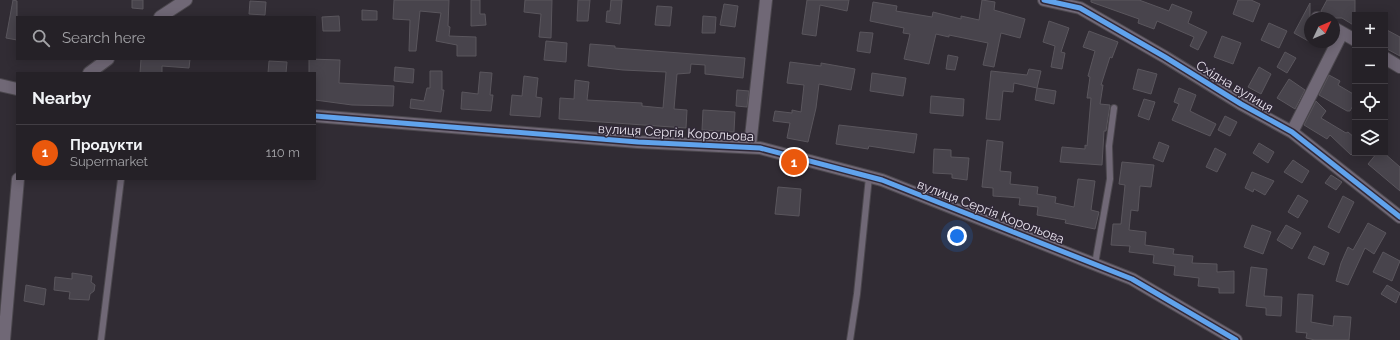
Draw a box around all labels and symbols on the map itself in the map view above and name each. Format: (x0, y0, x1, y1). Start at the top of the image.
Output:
north arrow (1304, 12, 1340, 48)
street label: Східна вулиця (1193, 58, 1276, 115)
street label: вулиця Сергія Корольова (598, 121, 754, 144)
pin: 1 (781, 147, 807, 177)
street label: вулиця Сергія Корольова (915, 176, 1066, 246)
your location (947, 226, 967, 246)

